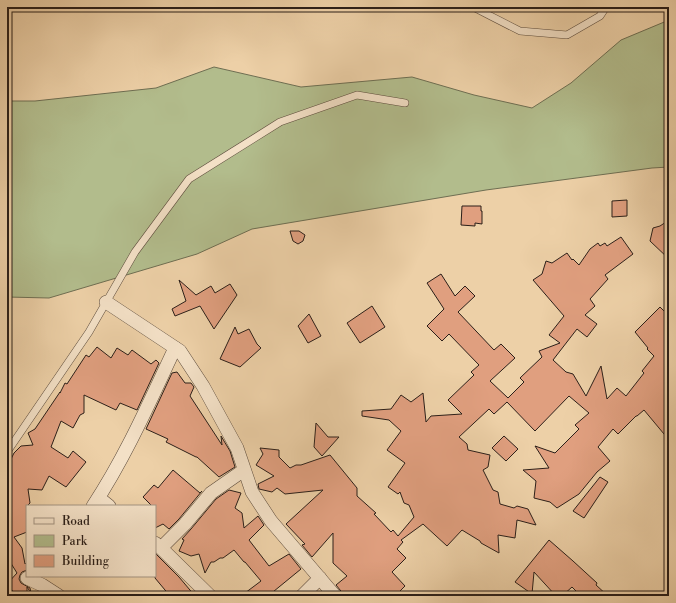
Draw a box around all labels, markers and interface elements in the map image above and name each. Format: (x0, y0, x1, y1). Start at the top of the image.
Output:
legend (26, 505, 156, 577)
text: Road (62, 514, 90, 529)
text: Park (62, 534, 88, 549)
text: Building (61, 554, 110, 569)

